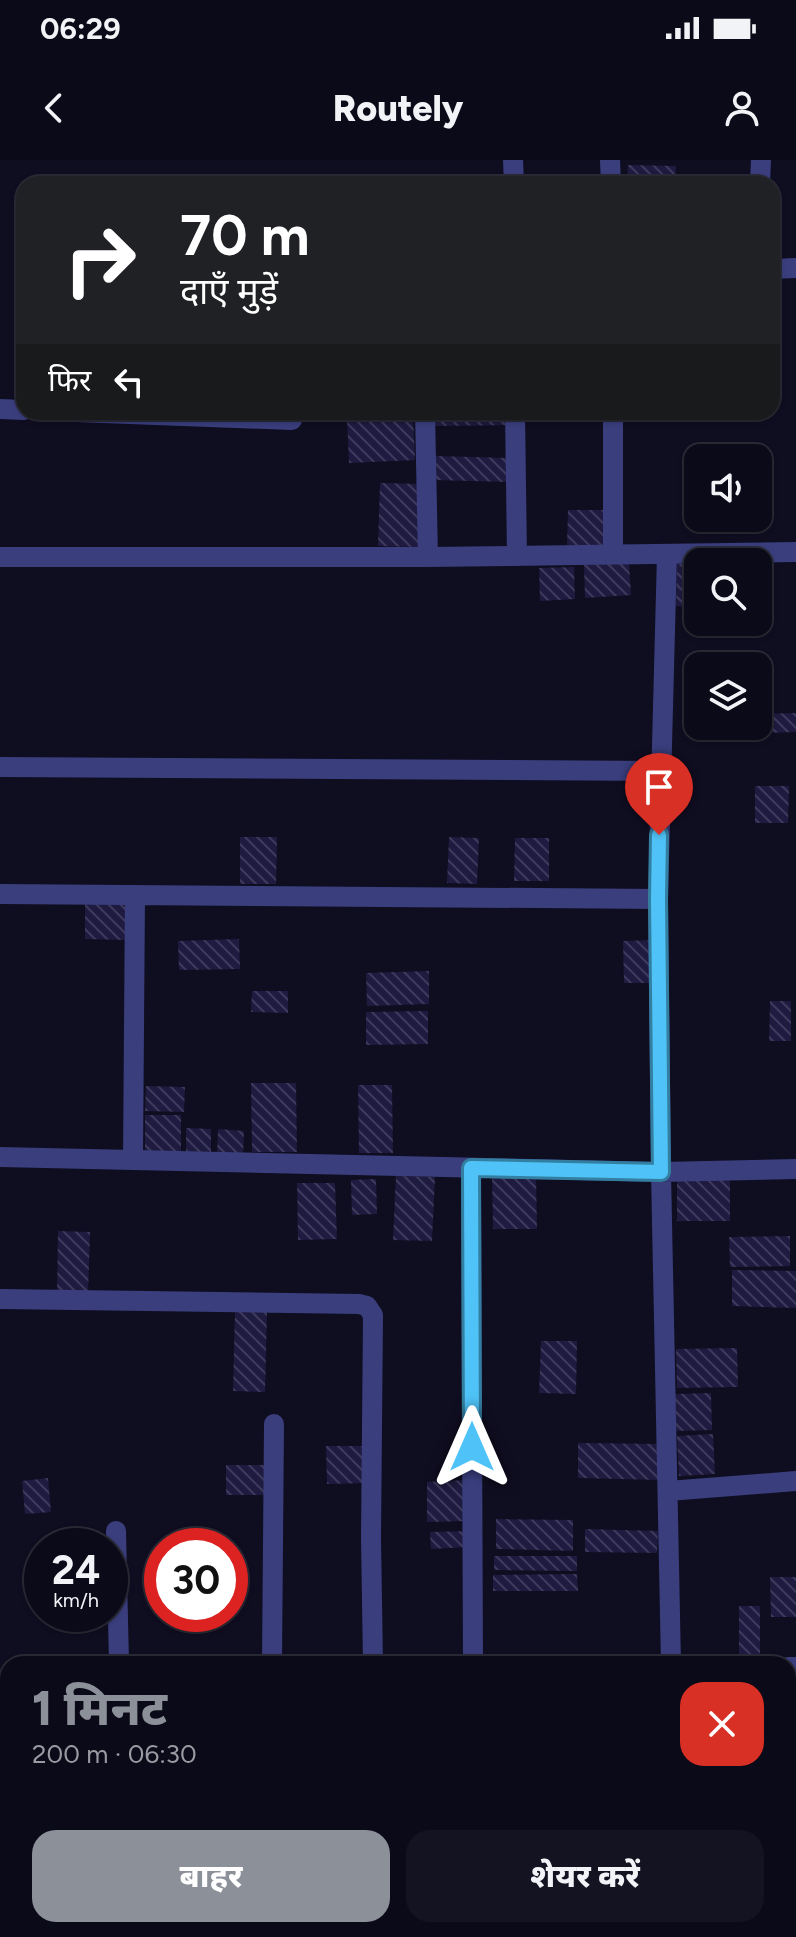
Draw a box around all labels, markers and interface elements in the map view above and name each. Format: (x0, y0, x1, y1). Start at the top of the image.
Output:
text: 06:29 (40, 10, 121, 47)
icon: back (32, 86, 76, 130)
icon: person (720, 86, 764, 130)
text: Routely (333, 87, 463, 130)
text: 70 m (180, 202, 310, 269)
icon: right (48, 208, 152, 312)
text: दाएँ मुड़ें (180, 270, 278, 313)
icon: left (107, 360, 151, 404)
text: फिर (48, 362, 91, 399)
map controls (684, 444, 772, 740)
button: sound (684, 444, 772, 532)
button: search (684, 548, 772, 636)
button: layers (684, 652, 772, 740)
pin (625, 753, 693, 835)
icon: arrive (637, 765, 681, 809)
position arrow (430, 1405, 514, 1489)
speed limit sign: 30 (144, 1528, 248, 1632)
text: 24 (52, 1546, 100, 1594)
text: km/h (53, 1588, 99, 1612)
text: 1 मिनट (32, 1679, 167, 1737)
button: close (680, 1682, 764, 1766)
text: 200 m · 06:30 (32, 1738, 197, 1770)
button: बाहर (32, 1830, 390, 1922)
button: शेयर करें (406, 1830, 764, 1922)

